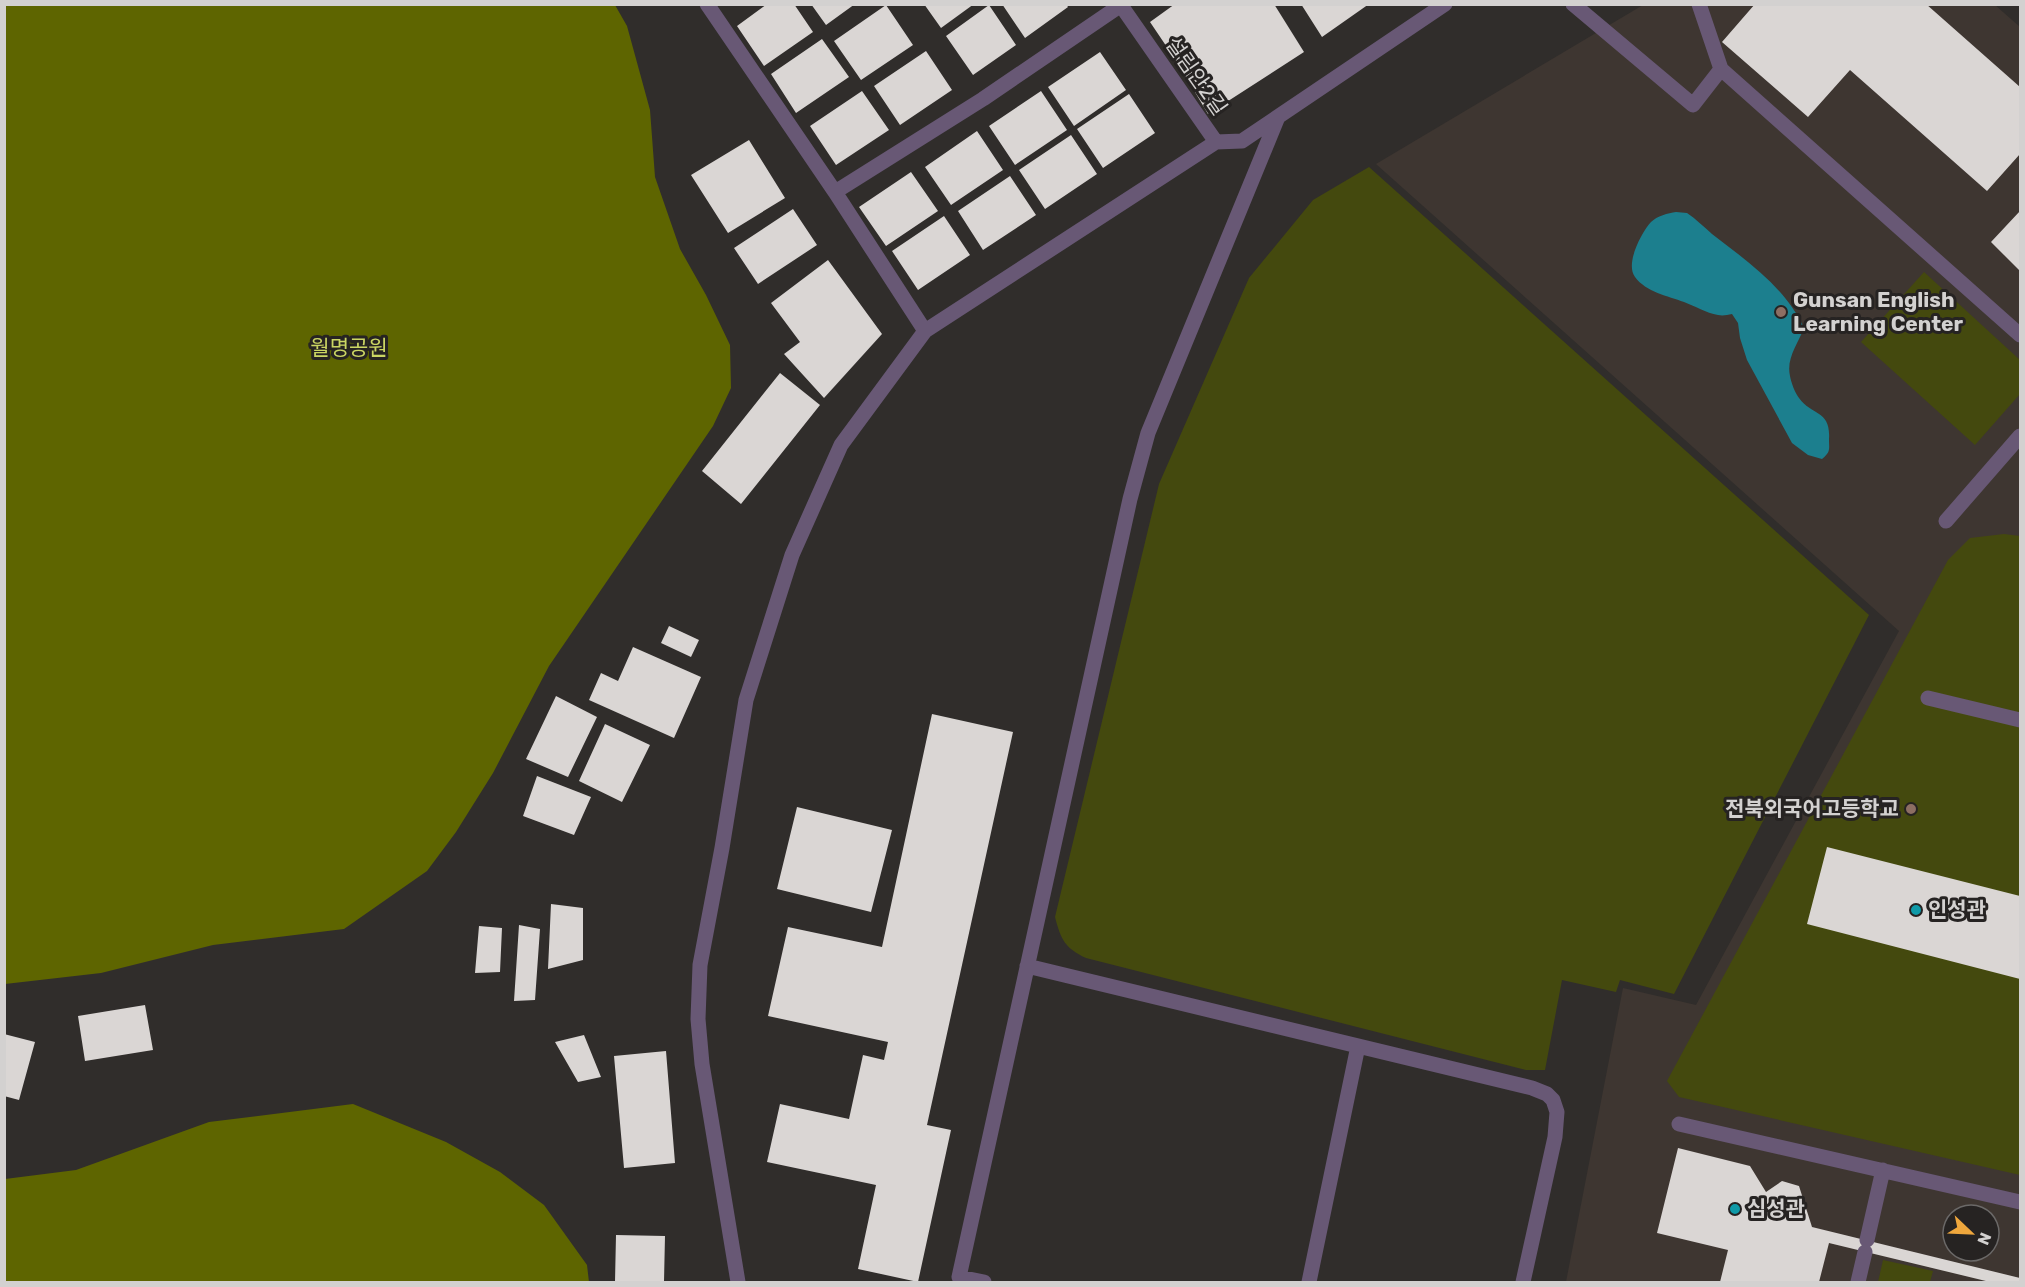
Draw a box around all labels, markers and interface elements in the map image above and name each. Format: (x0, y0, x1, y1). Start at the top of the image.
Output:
street label: 설림안2길 (1160, 32, 1232, 120)
place label: Gunsan English Learning Center (1793, 287, 1964, 336)
marker: Gunsan English Learning Center (1774, 305, 1788, 319)
park label: 월명공원 (310, 335, 388, 360)
place label: 전북외국어고등학교 (1725, 796, 1899, 821)
marker: 전북외국어고등학교 (1904, 802, 1918, 816)
place label: 인성관 (1928, 897, 1986, 922)
marker: 인성관 (1909, 903, 1923, 917)
place label: 심성관 (1747, 1196, 1805, 1221)
marker: 심성관 (1728, 1202, 1742, 1216)
north arrow (1941, 1203, 2001, 1263)
text: N (1973, 1230, 1995, 1248)

